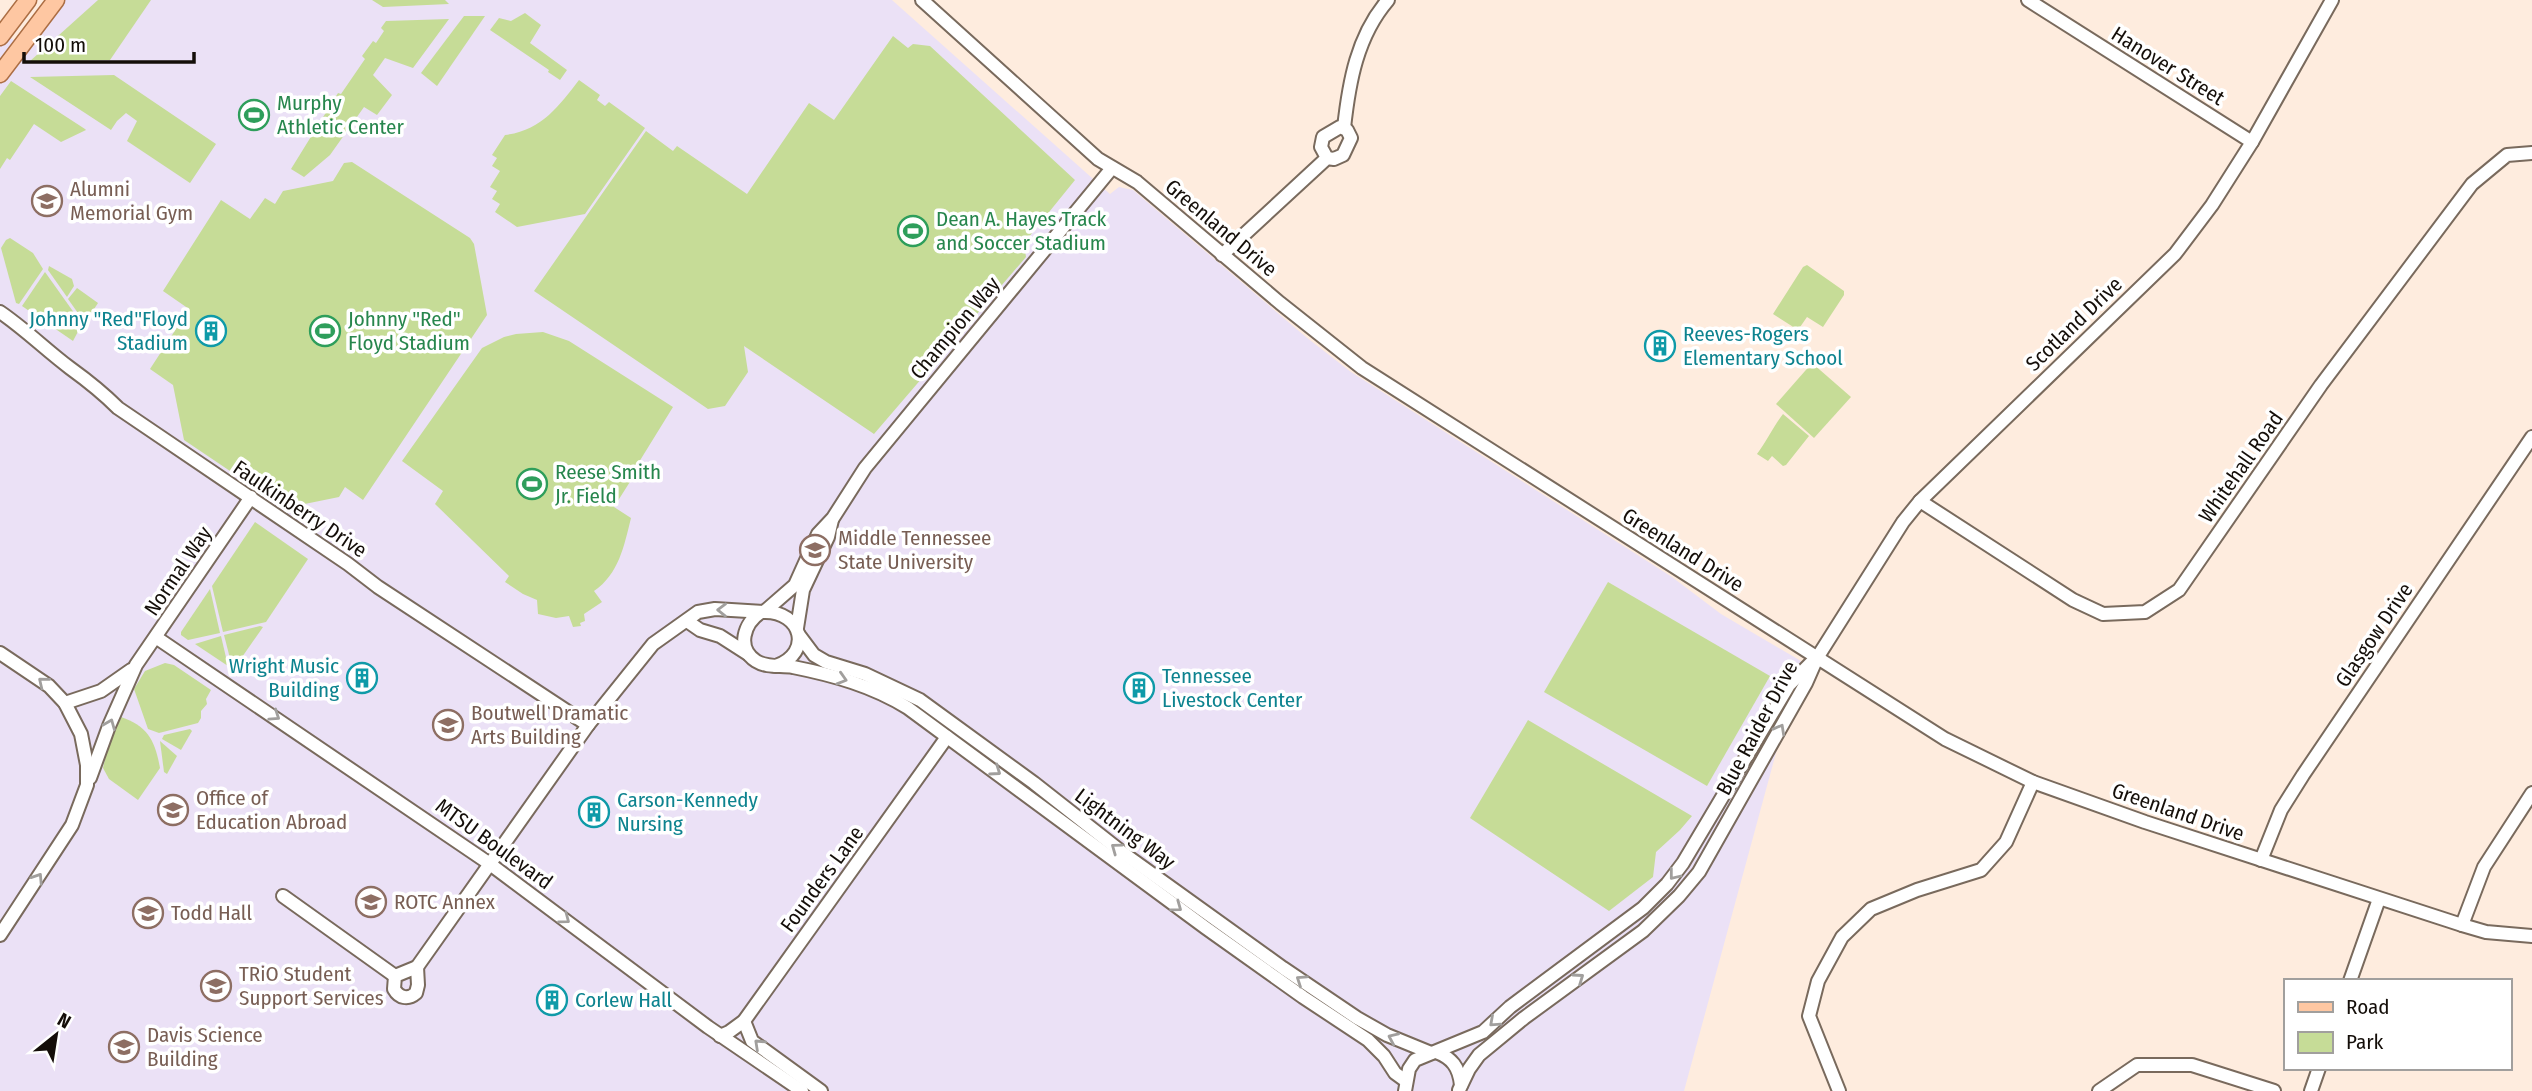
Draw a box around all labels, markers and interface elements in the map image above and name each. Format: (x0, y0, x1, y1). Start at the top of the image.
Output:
scale bar (24, 21, 194, 65)
street label: Hanover Street (2107, 21, 2230, 111)
text: 100 m (35, 32, 86, 58)
place label: Murphy Athletic Center (277, 90, 404, 140)
sports icon: Murphy Athletic Center (237, 98, 271, 132)
street label: Greenland Drive (1160, 174, 1282, 282)
place label: Alumni Memorial Gym (70, 176, 193, 226)
school or university icon: Alumni Memorial Gym (30, 184, 64, 218)
place label: Dean A. Hayes Track and Soccer Stadium (936, 206, 1107, 256)
sports icon: Dean A. Hayes Track and Soccer Stadium (896, 214, 930, 248)
street label: Champion Way (905, 271, 1006, 385)
street label: Scotland Drive (2020, 272, 2128, 376)
place label: Johnny "Red"Floyd Stadium (29, 306, 188, 356)
place label: Johnny "Red" Floyd Stadium (348, 306, 470, 356)
building icon: Johnny "Red"Floyd Stadium (194, 314, 228, 348)
sports icon: Johnny "Red" Floyd Stadium (308, 314, 342, 348)
place label: Reeves-Rogers Elementary School (1683, 321, 1843, 371)
building icon: Reeves-Rogers Elementary School (1643, 329, 1677, 363)
street label: Whitehall Road (2193, 406, 2289, 528)
street label: Faulkinberry Drive (228, 455, 372, 563)
place label: Reese Smith Jr. Field (555, 459, 661, 509)
sports icon: Reese Smith Jr. Field (515, 467, 549, 501)
street label: Greenland Drive (1618, 502, 1748, 598)
street label: Normal Way (139, 521, 218, 621)
place label: Middle Tennessee State University (838, 525, 991, 575)
school or university icon: Middle Tennessee State University (798, 533, 832, 567)
street label: Glasgow Drive (2330, 578, 2418, 692)
one-way arrow (716, 602, 727, 618)
place label: Wright Music Building (229, 653, 339, 703)
street label: Blue Raider Drive (1711, 656, 1803, 800)
building icon: Wright Music Building (345, 661, 379, 695)
place label: Tennessee Livestock Center (1162, 663, 1303, 713)
one-way arrow (836, 671, 848, 686)
building icon: Tennessee Livestock Center (1122, 671, 1156, 705)
one-way arrow (38, 678, 51, 690)
place label: Boutwell Dramatic Arts Building (471, 700, 628, 750)
one-way arrow (267, 708, 280, 721)
school or university icon: Boutwell Dramatic Arts Building (431, 708, 465, 742)
one-way arrow (102, 719, 116, 732)
one-way arrow (1772, 724, 1785, 737)
one-way arrow (988, 763, 1001, 775)
street label: Greenland Drive (2109, 777, 2247, 847)
street label: Lightning Way (1070, 783, 1181, 876)
place label: Office of Education Abroad (196, 785, 347, 835)
place label: Carson-Kennedy Nursing (617, 787, 759, 837)
school or university icon: Office of Education Abroad (156, 793, 190, 827)
street label: MTSU Boulevard (430, 793, 558, 895)
building icon: Carson-Kennedy Nursing (577, 795, 611, 829)
street label: Founders Lane (775, 821, 869, 937)
one-way arrow (1111, 843, 1124, 856)
one-way arrow (1670, 867, 1683, 879)
one-way arrow (29, 873, 42, 886)
school or university icon: ROTC Annex (354, 885, 388, 919)
place label: ROTC Annex (394, 889, 496, 915)
school or university icon: Todd Hall (131, 896, 165, 930)
one-way arrow (1169, 899, 1182, 911)
place label: Todd Hall (171, 900, 252, 926)
one-way arrow (557, 911, 570, 924)
place label: TRiO Student Support Services (239, 961, 384, 1011)
school or university icon: TRiO Student Support Services (199, 969, 233, 1003)
one-way arrow (1571, 974, 1584, 986)
one-way arrow (1296, 976, 1309, 988)
legend (2284, 979, 2511, 1070)
building icon: Corlew Hall (535, 983, 569, 1017)
place label: Corlew Hall (575, 987, 672, 1013)
text: Road (2346, 994, 2390, 1020)
north arrow (21, 1000, 91, 1070)
text: N (54, 1008, 75, 1034)
one-way arrow (1489, 1013, 1502, 1026)
place label: Davis Science Building (147, 1022, 263, 1072)
text: Park (2346, 1029, 2384, 1055)
school or university icon: Davis Science Building (107, 1030, 141, 1064)
one-way arrow (1388, 1032, 1401, 1046)
one-way arrow (754, 1040, 767, 1053)

